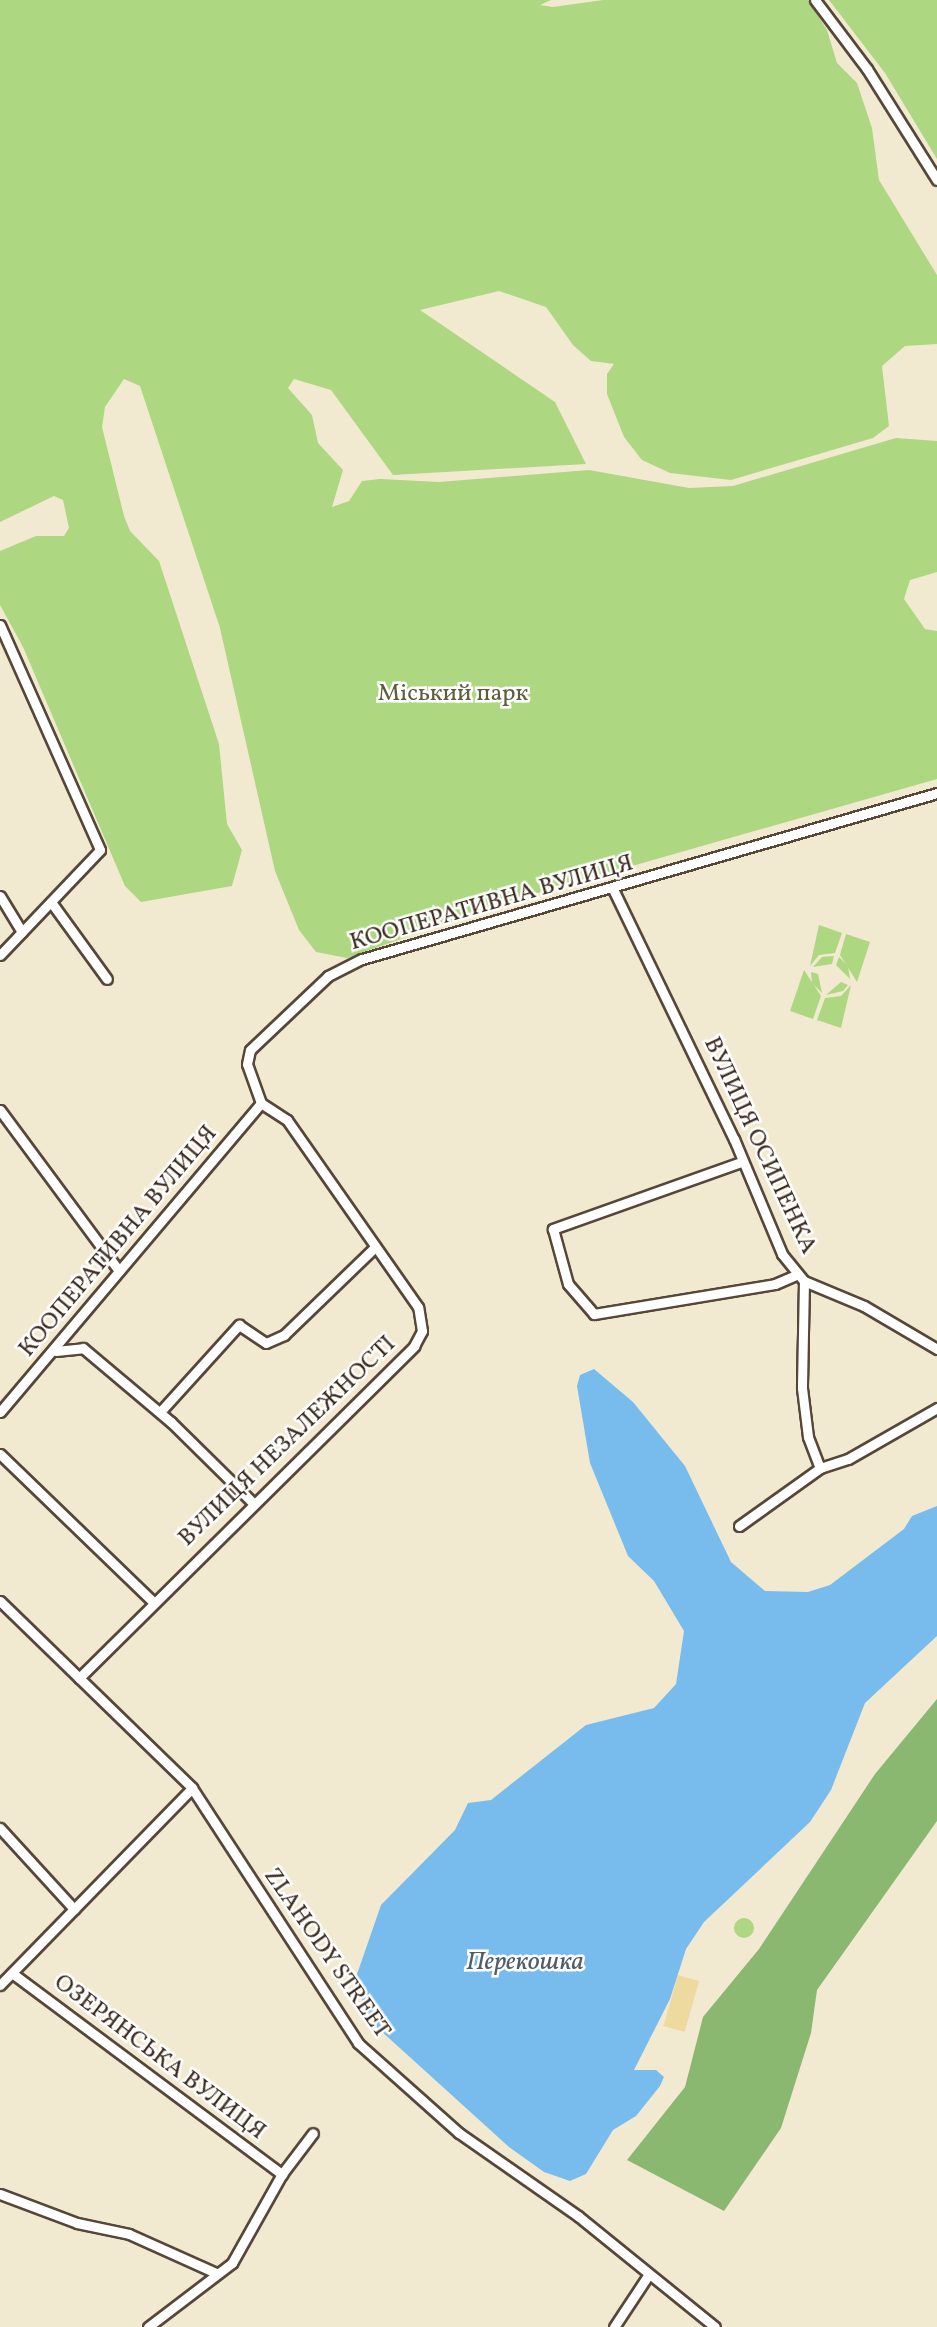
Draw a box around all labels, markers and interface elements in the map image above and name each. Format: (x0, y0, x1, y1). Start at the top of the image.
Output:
park label: Міський парк (378, 681, 528, 709)
street label: КООПЕРАТИВНА ВУЛИЦЯ (347, 850, 637, 958)
street label: ВУЛИЦЯ ОСИПЕНКА (696, 1033, 822, 1259)
street label: КООПЕРАТИВНА ВУЛИЦЯ (14, 1120, 224, 1364)
street label: ВУЛИЦЯ НЕЗАЛЕЖНОСТІ (173, 1331, 403, 1553)
street label: ZLAHODY STREET (256, 1863, 396, 2045)
water label: Перекошка (466, 1947, 584, 1979)
street label: ОЗЕРЯНСЬКА ВУЛИЦЯ (47, 1969, 271, 2147)

